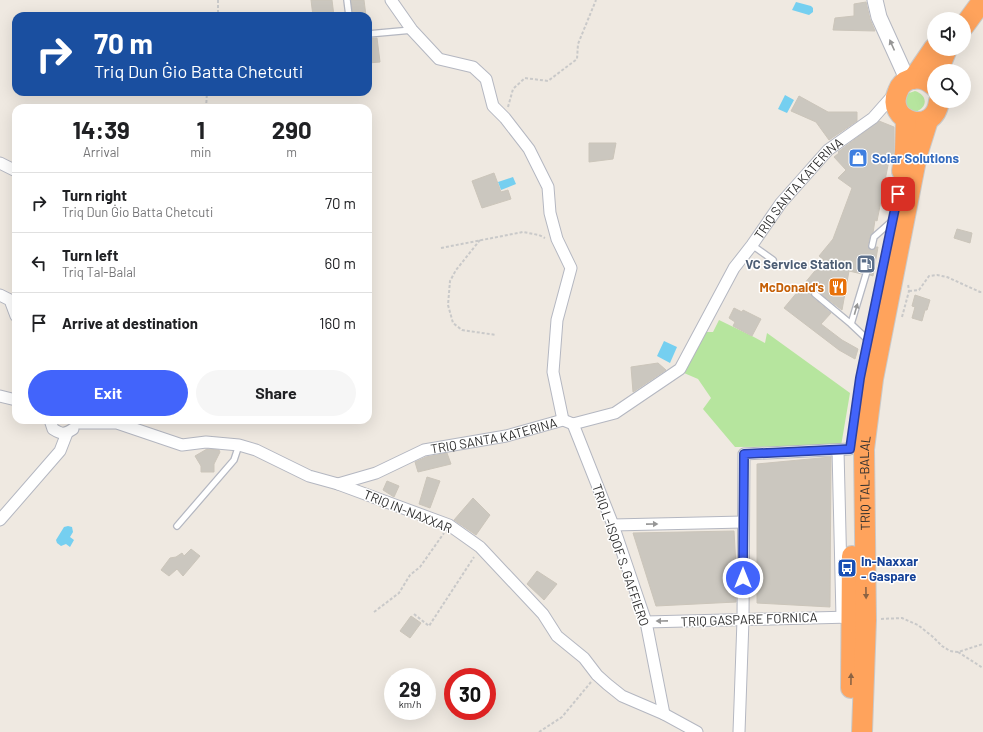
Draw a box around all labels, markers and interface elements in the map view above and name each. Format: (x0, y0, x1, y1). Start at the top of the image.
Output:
map controls (927, 12, 971, 108)
button: sound (927, 12, 971, 56)
text: 70 m (94, 26, 153, 60)
icon: right (28, 28, 80, 80)
one-way arrow (888, 39, 894, 51)
text: Triq Dun Ġio Batta Chetcuti (94, 60, 303, 82)
button: search (927, 64, 971, 108)
text: 14:39 (72, 115, 130, 144)
text: 1 (197, 115, 205, 144)
text: 290 (272, 115, 312, 144)
street label: TRIQ SANTA KATERINA (750, 134, 846, 242)
text: Arrival (83, 144, 119, 160)
text: min (190, 144, 211, 160)
text: m (286, 144, 297, 160)
shop icon: Solar Solutions (847, 147, 869, 169)
place label: Solar Solutions (872, 150, 959, 166)
pin (881, 177, 915, 211)
icon: arrive (887, 183, 909, 205)
text: Turn right (62, 186, 127, 204)
icon: right (28, 192, 50, 214)
text: 70 m (325, 194, 356, 212)
text: Triq Dun Ġio Batta Chetcuti (62, 204, 213, 220)
text: Turn left (62, 246, 118, 264)
icon: left (28, 252, 50, 274)
fuel station icon: VC Service Station (855, 253, 877, 275)
text: 60 m (324, 254, 356, 272)
place label: VC Service Station (745, 256, 852, 272)
text: Triq Tal-Balal (62, 264, 136, 280)
restaurant icon: McDonald's (827, 276, 849, 298)
place label: McDonald's (760, 279, 824, 295)
one-way arrow (853, 303, 859, 315)
icon: arrive (28, 312, 50, 334)
text: Arrive at destination (62, 314, 198, 332)
text: 160 m (319, 314, 356, 332)
button: Exit (28, 370, 188, 416)
button: Share (196, 370, 356, 416)
street label: TRIQ SANTA KATERINA (429, 414, 559, 457)
street label: TRIQ TAL-BALAL (856, 435, 874, 531)
street label: TRIQ L-ISQOF S. GAFFIERO (589, 482, 653, 628)
street label: TRIQ IN-NAXXAR (361, 486, 455, 536)
one-way arrow (646, 521, 659, 527)
place label: In-Naxxar - Gaspare (861, 553, 918, 584)
position arrow (722, 557, 764, 599)
bus stop icon: In-Naxxar - Gaspare (836, 557, 858, 579)
one-way arrow (863, 587, 869, 600)
street label: TRIQ GASPARE FORNICA (680, 609, 818, 629)
one-way arrow (656, 618, 668, 625)
speed limit sign: 30 (444, 668, 496, 720)
one-way arrow (848, 672, 854, 685)
text: 29 (399, 677, 421, 701)
text: km/h (399, 698, 421, 710)

